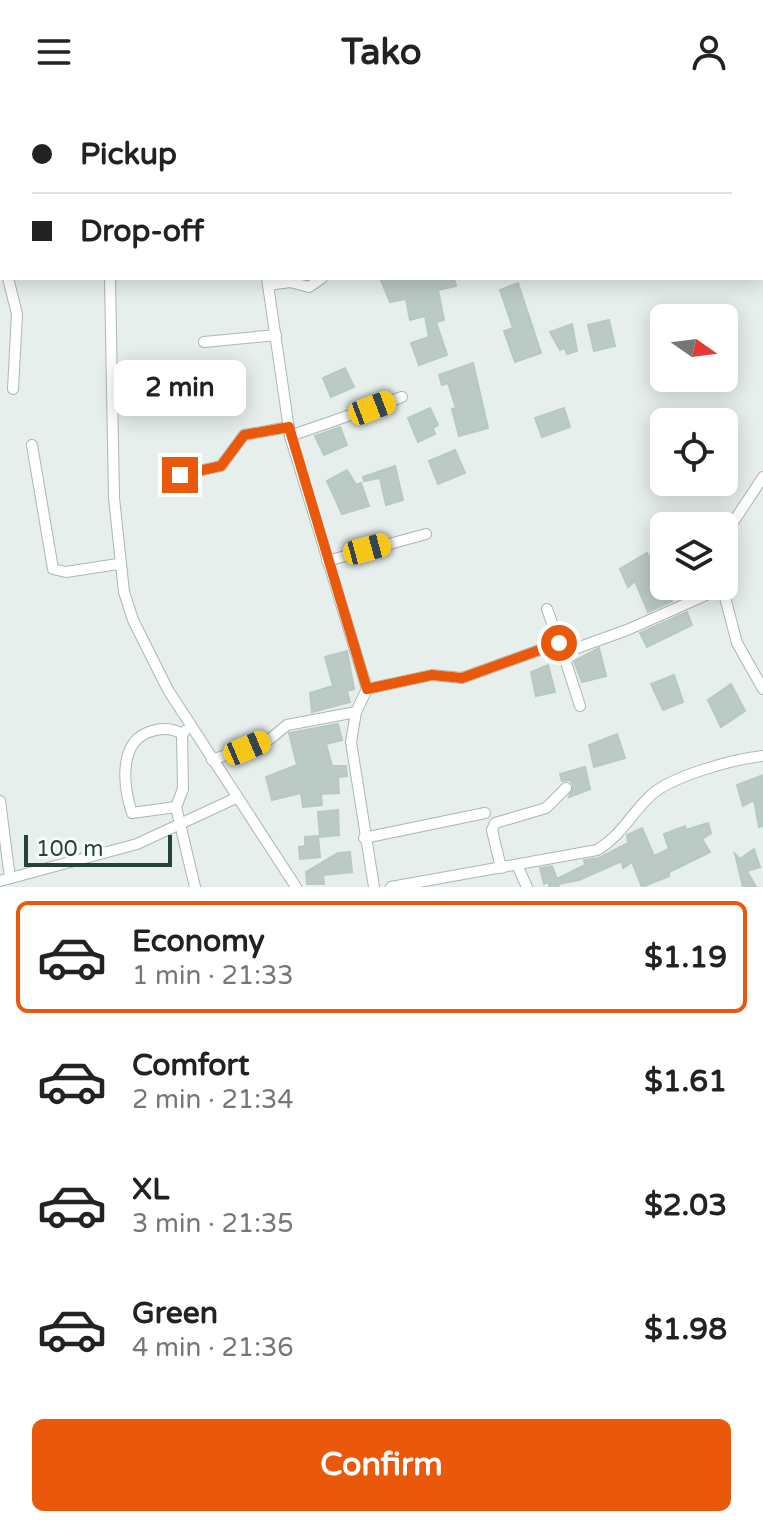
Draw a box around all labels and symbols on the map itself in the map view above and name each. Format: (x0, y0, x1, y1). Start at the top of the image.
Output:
north arrow (650, 304, 738, 392)
callout: 2 min (114, 359, 246, 415)
car (345, 388, 399, 428)
route end (162, 457, 198, 493)
car (341, 531, 393, 567)
route start (541, 625, 577, 661)
car (220, 728, 274, 768)
scale bar (24, 831, 172, 867)

